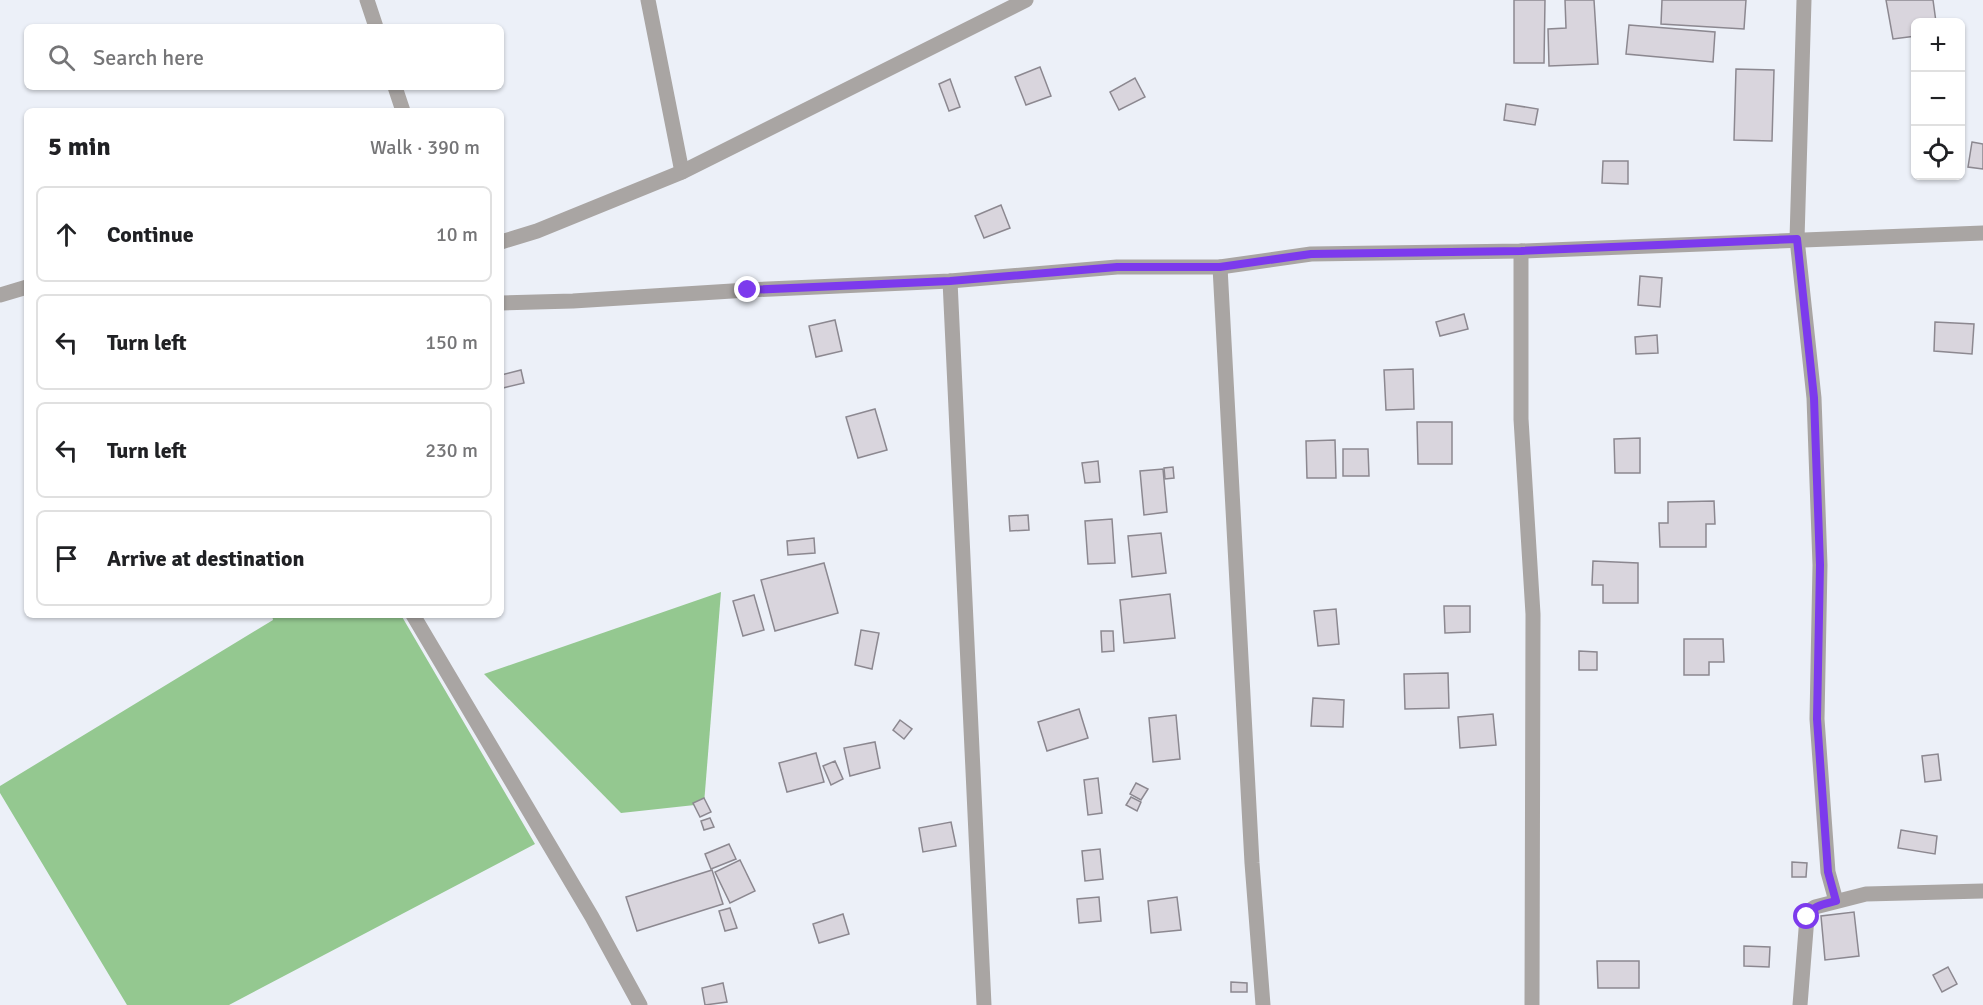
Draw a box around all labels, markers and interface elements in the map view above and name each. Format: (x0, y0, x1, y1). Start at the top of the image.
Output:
map controls (1911, 18, 1965, 180)
button: + (1911, 18, 1965, 72)
search box (24, 24, 504, 90)
icon: search (45, 41, 78, 74)
text: Search here (93, 44, 204, 71)
button: − (1911, 72, 1965, 126)
button: locate (1911, 126, 1965, 180)
text: 5 min (48, 131, 111, 163)
text: Walk · 390 m (370, 135, 480, 160)
icon: ahead (50, 218, 83, 251)
text: Continue (107, 221, 194, 248)
text: 10 m (436, 222, 478, 247)
route end (734, 276, 760, 302)
icon: left (50, 326, 83, 359)
text: Turn left (107, 329, 187, 356)
text: 150 m (425, 330, 478, 355)
icon: left (50, 434, 83, 467)
text: Turn left (107, 437, 187, 464)
text: 230 m (425, 438, 478, 463)
icon: arrive (50, 542, 83, 575)
text: Arrive at destination (107, 545, 304, 572)
route start (1793, 903, 1819, 929)

